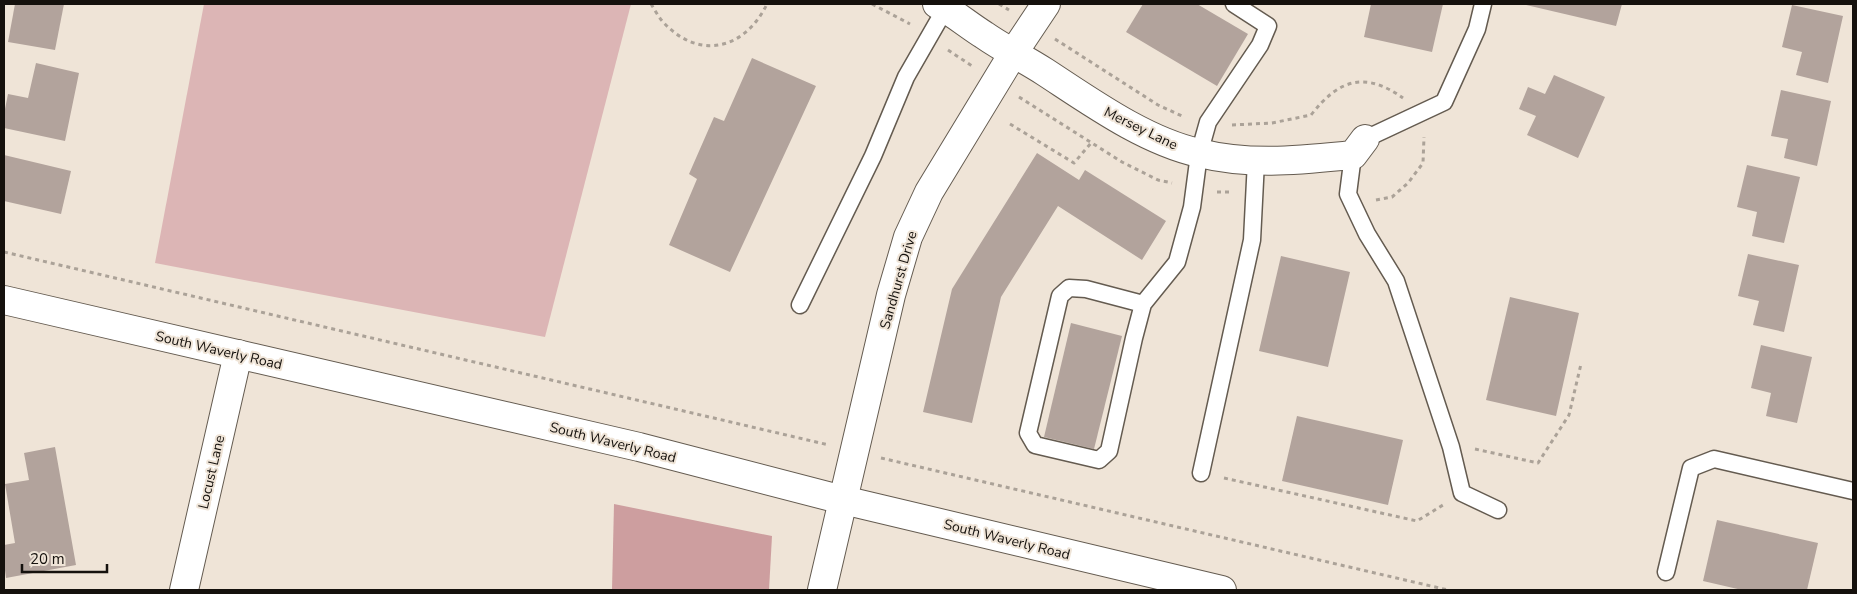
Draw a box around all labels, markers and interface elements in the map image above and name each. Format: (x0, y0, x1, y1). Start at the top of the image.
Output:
street label: Mersey Lane (1101, 102, 1181, 154)
street label: Sandhurst Drive (875, 229, 922, 331)
street label: South Waverly Road (154, 327, 284, 374)
street label: South Waverly Road (548, 418, 678, 467)
street label: Locust Lane (194, 433, 229, 511)
street label: South Waverly Road (942, 515, 1072, 564)
scale bar (22, 542, 108, 574)
text: 20 m (30, 549, 65, 569)

